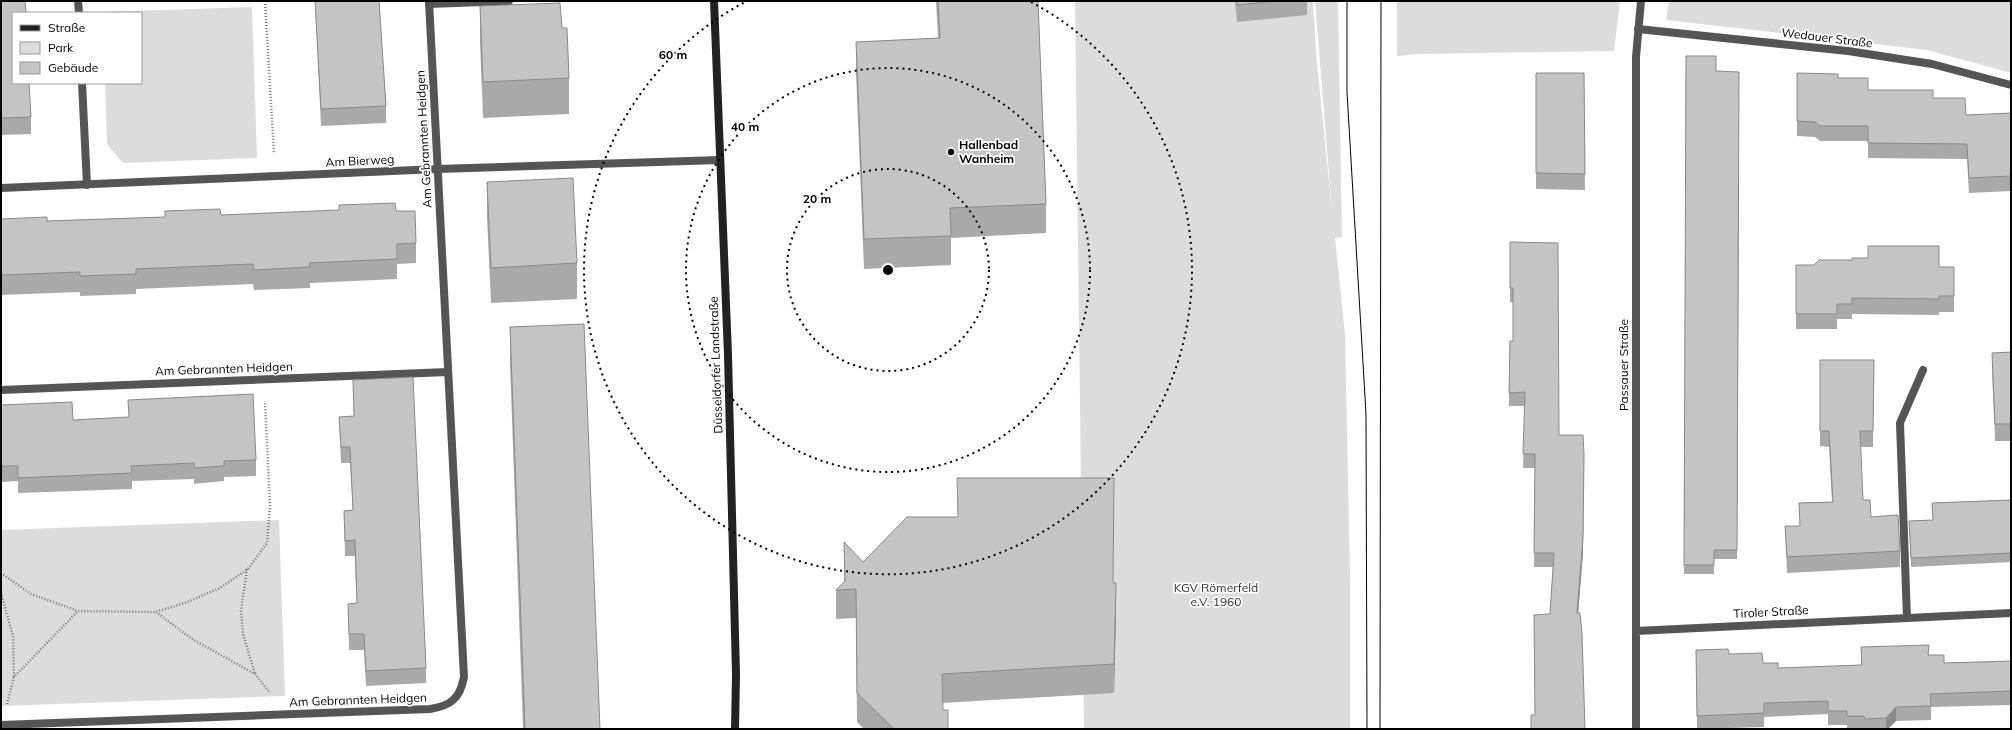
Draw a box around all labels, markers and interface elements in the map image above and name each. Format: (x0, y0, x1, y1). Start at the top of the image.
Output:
legend (12, 12, 142, 84)
text: Straße (48, 20, 85, 35)
street label: Wedauer Straße (1781, 24, 1874, 51)
text: Park (48, 40, 74, 55)
text: 60 m (659, 47, 687, 62)
text: Gebäude (48, 60, 98, 75)
street label: Am Gebrannten Heidgen (412, 70, 435, 208)
text: 40 m (731, 119, 759, 134)
place label: Hallenbad Wanheim (959, 137, 1018, 166)
marker: Hallenbad Wanheim (946, 147, 956, 157)
street label: Am Bierweg (325, 151, 395, 170)
text: 20 m (803, 191, 831, 206)
centre of rings (881, 263, 895, 277)
street label: Düsseldorfer Landstraße (706, 296, 725, 434)
street label: Passauer Straße (1616, 319, 1631, 411)
street label: Am Gebrannten Heidgen (155, 359, 293, 378)
park label: KGV Römerfeld e.V. 1960 (1174, 580, 1258, 609)
street label: Tiroler Straße (1733, 602, 1809, 621)
street label: Am Gebrannten Heidgen (289, 690, 427, 709)

